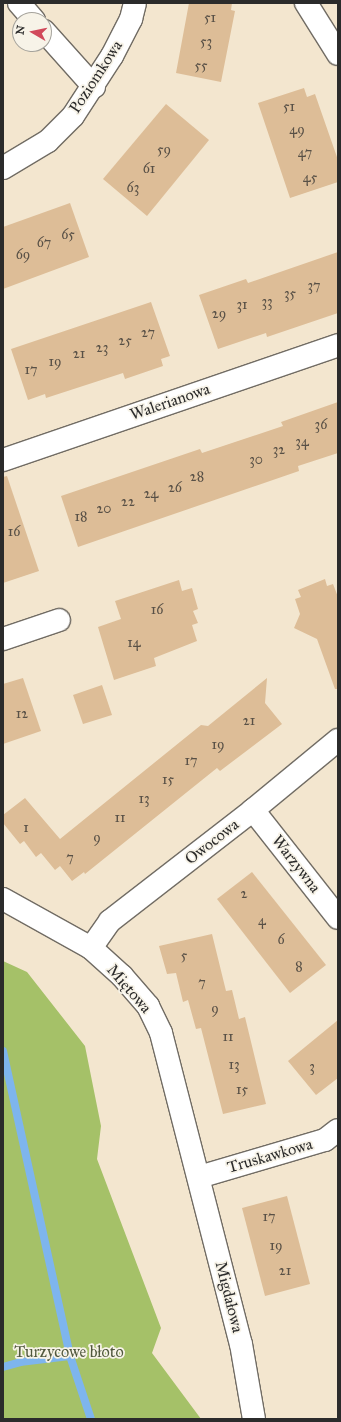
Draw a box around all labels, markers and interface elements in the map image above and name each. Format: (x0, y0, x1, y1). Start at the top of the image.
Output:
house number: 51 (204, 10, 216, 26)
north arrow (12, 12, 52, 52)
text: N (13, 25, 28, 36)
house number: 53 (200, 34, 212, 50)
street label: Poziomkowa (65, 37, 127, 117)
house number: 55 (194, 58, 208, 74)
house number: 51 (283, 99, 295, 115)
house number: 49 (289, 122, 305, 138)
house number: 59 (157, 142, 171, 158)
house number: 47 (298, 145, 312, 161)
house number: 61 (143, 161, 155, 177)
house number: 45 (303, 170, 317, 186)
house number: 63 (127, 180, 139, 196)
house number: 65 (61, 227, 75, 243)
house number: 67 (37, 235, 51, 251)
house number: 69 (16, 247, 30, 263)
house number: 37 (307, 278, 321, 294)
house number: 35 (284, 286, 296, 302)
house number: 33 (261, 294, 273, 310)
house number: 31 (236, 297, 248, 313)
house number: 29 (212, 306, 226, 322)
house number: 27 (141, 325, 155, 341)
house number: 25 (118, 333, 132, 349)
house number: 23 (96, 340, 108, 356)
house number: 21 (73, 346, 85, 362)
house number: 19 (49, 354, 61, 370)
house number: 17 (24, 362, 38, 378)
street label: Walerianowa (128, 379, 212, 425)
house number: 36 (315, 417, 327, 433)
house number: 34 (295, 434, 309, 450)
house number: 32 (273, 442, 285, 458)
house number: 30 (249, 452, 263, 468)
house number: 28 (190, 469, 204, 485)
house number: 26 (168, 480, 182, 496)
house number: 24 (144, 486, 158, 502)
house number: 22 (121, 494, 135, 510)
house number: 20 (96, 501, 112, 517)
house number: 18 (75, 509, 87, 525)
house number: 16 (8, 524, 20, 540)
house number: 16 (151, 602, 163, 618)
house number: 14 (127, 635, 141, 651)
house number: 12 (16, 706, 28, 722)
house number: 21 (243, 713, 255, 729)
house number: 19 (212, 737, 224, 753)
house number: 17 (184, 753, 198, 769)
house number: 15 (162, 772, 174, 788)
house number: 13 (138, 791, 150, 807)
house number: 11 (114, 810, 126, 826)
street label: Owocowa (181, 815, 243, 869)
house number: 1 (23, 820, 29, 836)
house number: 9 (93, 830, 101, 846)
street label: Warzywna (268, 831, 324, 897)
house number: 7 (66, 850, 74, 866)
house number: 2 (241, 886, 247, 902)
house number: 4 (258, 913, 266, 929)
house number: 6 (277, 932, 285, 948)
house number: 5 (181, 948, 187, 964)
house number: 8 (295, 959, 303, 975)
street label: Miętowa (103, 961, 155, 1017)
house number: 7 (198, 975, 206, 991)
house number: 9 (211, 1001, 219, 1017)
house number: 11 (222, 1029, 234, 1045)
house number: 13 (228, 1057, 240, 1073)
house number: 3 (309, 1059, 315, 1075)
house number: 15 (236, 1082, 248, 1098)
street label: Truskawkowa (225, 1135, 315, 1177)
house number: 17 (262, 1209, 276, 1225)
house number: 19 (270, 1238, 282, 1254)
street label: Migdałowa (211, 1259, 247, 1335)
house number: 21 (279, 1263, 291, 1279)
park label: Turzycowe błoto (14, 1342, 124, 1362)

